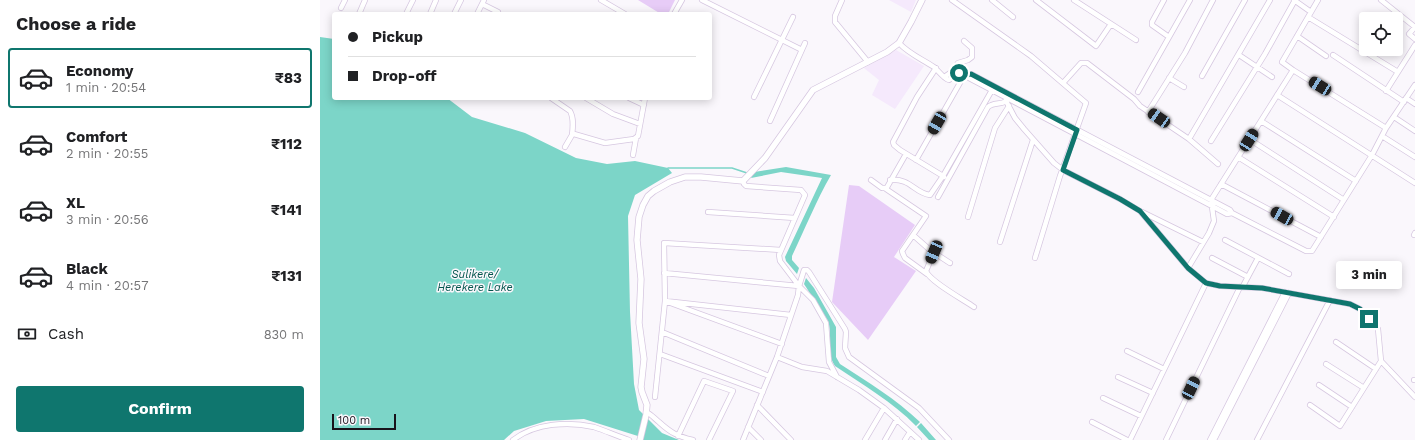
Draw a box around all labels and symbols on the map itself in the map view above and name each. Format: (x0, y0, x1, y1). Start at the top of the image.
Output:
route start (950, 64, 968, 82)
car (1307, 75, 1333, 97)
car (1146, 106, 1172, 130)
car (926, 110, 948, 136)
car (1238, 127, 1260, 153)
car (1269, 205, 1295, 227)
car (924, 239, 944, 265)
callout: 3 min (1336, 261, 1402, 289)
water label: Sulikere/ Herekere Lake (437, 268, 513, 294)
route end (1360, 310, 1378, 328)
car (1180, 375, 1202, 401)
scale bar (332, 412, 396, 431)

